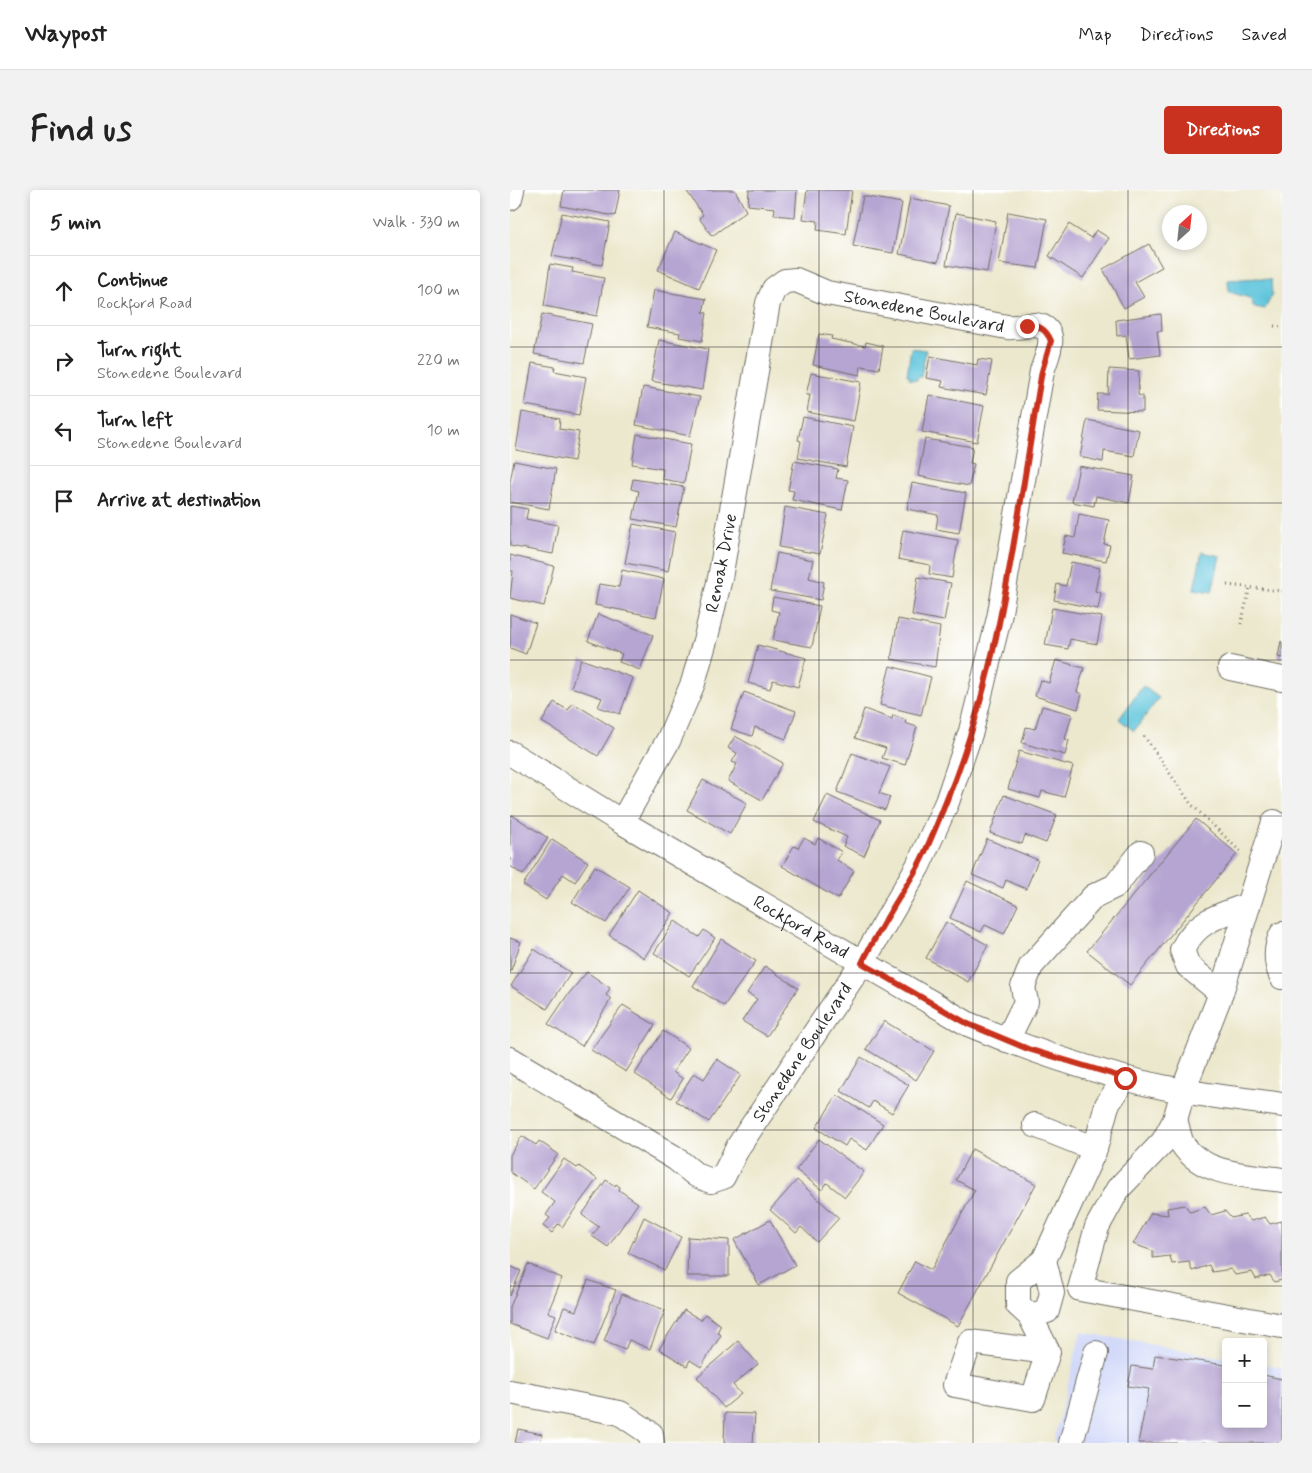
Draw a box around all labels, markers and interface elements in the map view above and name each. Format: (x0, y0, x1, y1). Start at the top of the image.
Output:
text: Waypost (25, 19, 107, 50)
text: Map (1079, 23, 1112, 47)
text: Directions (1140, 23, 1214, 47)
text: Saved (1242, 23, 1287, 47)
button: Directions (1164, 106, 1282, 154)
text: Find us (30, 107, 132, 153)
north arrow (1162, 205, 1207, 250)
text: 5 min (50, 209, 102, 237)
text: Walk · 330 m (372, 212, 460, 233)
text: Continue (97, 268, 168, 293)
icon: ahead (50, 277, 78, 305)
text: 100 m (417, 280, 460, 301)
street label: Stonedene Boulevard (842, 285, 1006, 339)
text: Rockford Road (97, 293, 192, 314)
route end (1016, 315, 1039, 338)
text: Turn right (97, 338, 181, 363)
icon: right (50, 347, 78, 375)
text: 220 m (417, 350, 460, 371)
text: Stonedene Boulevard (97, 363, 242, 384)
text: Turn left (97, 408, 173, 433)
icon: left (50, 417, 78, 445)
text: 10 m (427, 420, 460, 441)
text: Stonedene Boulevard (97, 433, 242, 454)
icon: arrive (50, 487, 78, 515)
text: Arrive at destination (97, 488, 261, 513)
street label: Renoak Drive (701, 512, 743, 615)
street label: Rockford Road (748, 890, 853, 965)
street label: Stonedene Boulevard (747, 979, 858, 1127)
route start (1114, 1067, 1137, 1090)
map controls (1222, 1338, 1267, 1428)
button: + (1222, 1338, 1267, 1383)
button: − (1222, 1383, 1267, 1428)

